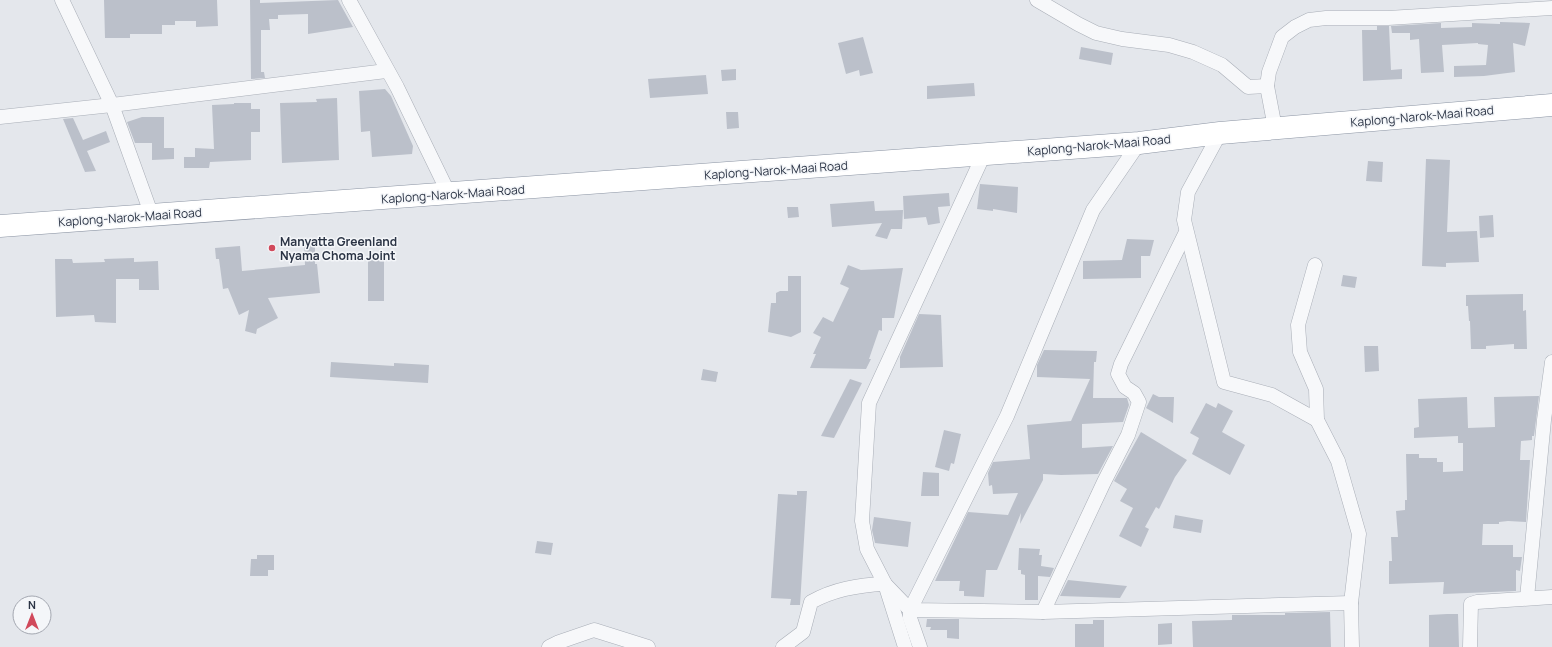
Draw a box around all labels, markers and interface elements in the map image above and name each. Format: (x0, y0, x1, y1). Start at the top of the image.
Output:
street label: Kaplong-Narok-Maai Road (1350, 101, 1494, 131)
street label: Kaplong-Narok-Maai Road (1027, 130, 1171, 160)
street label: Kaplong-Narok-Maai Road (704, 156, 848, 184)
street label: Kaplong-Narok-Maai Road (381, 180, 525, 208)
street label: Kaplong-Narok-Maai Road (58, 203, 202, 231)
place label: Manyatta Greenland Nyama Choma Joint (280, 233, 397, 264)
marker: Manyatta Greenland Nyama Choma Joint (267, 243, 277, 253)
north arrow (12, 595, 52, 635)
text: N (28, 597, 36, 612)

